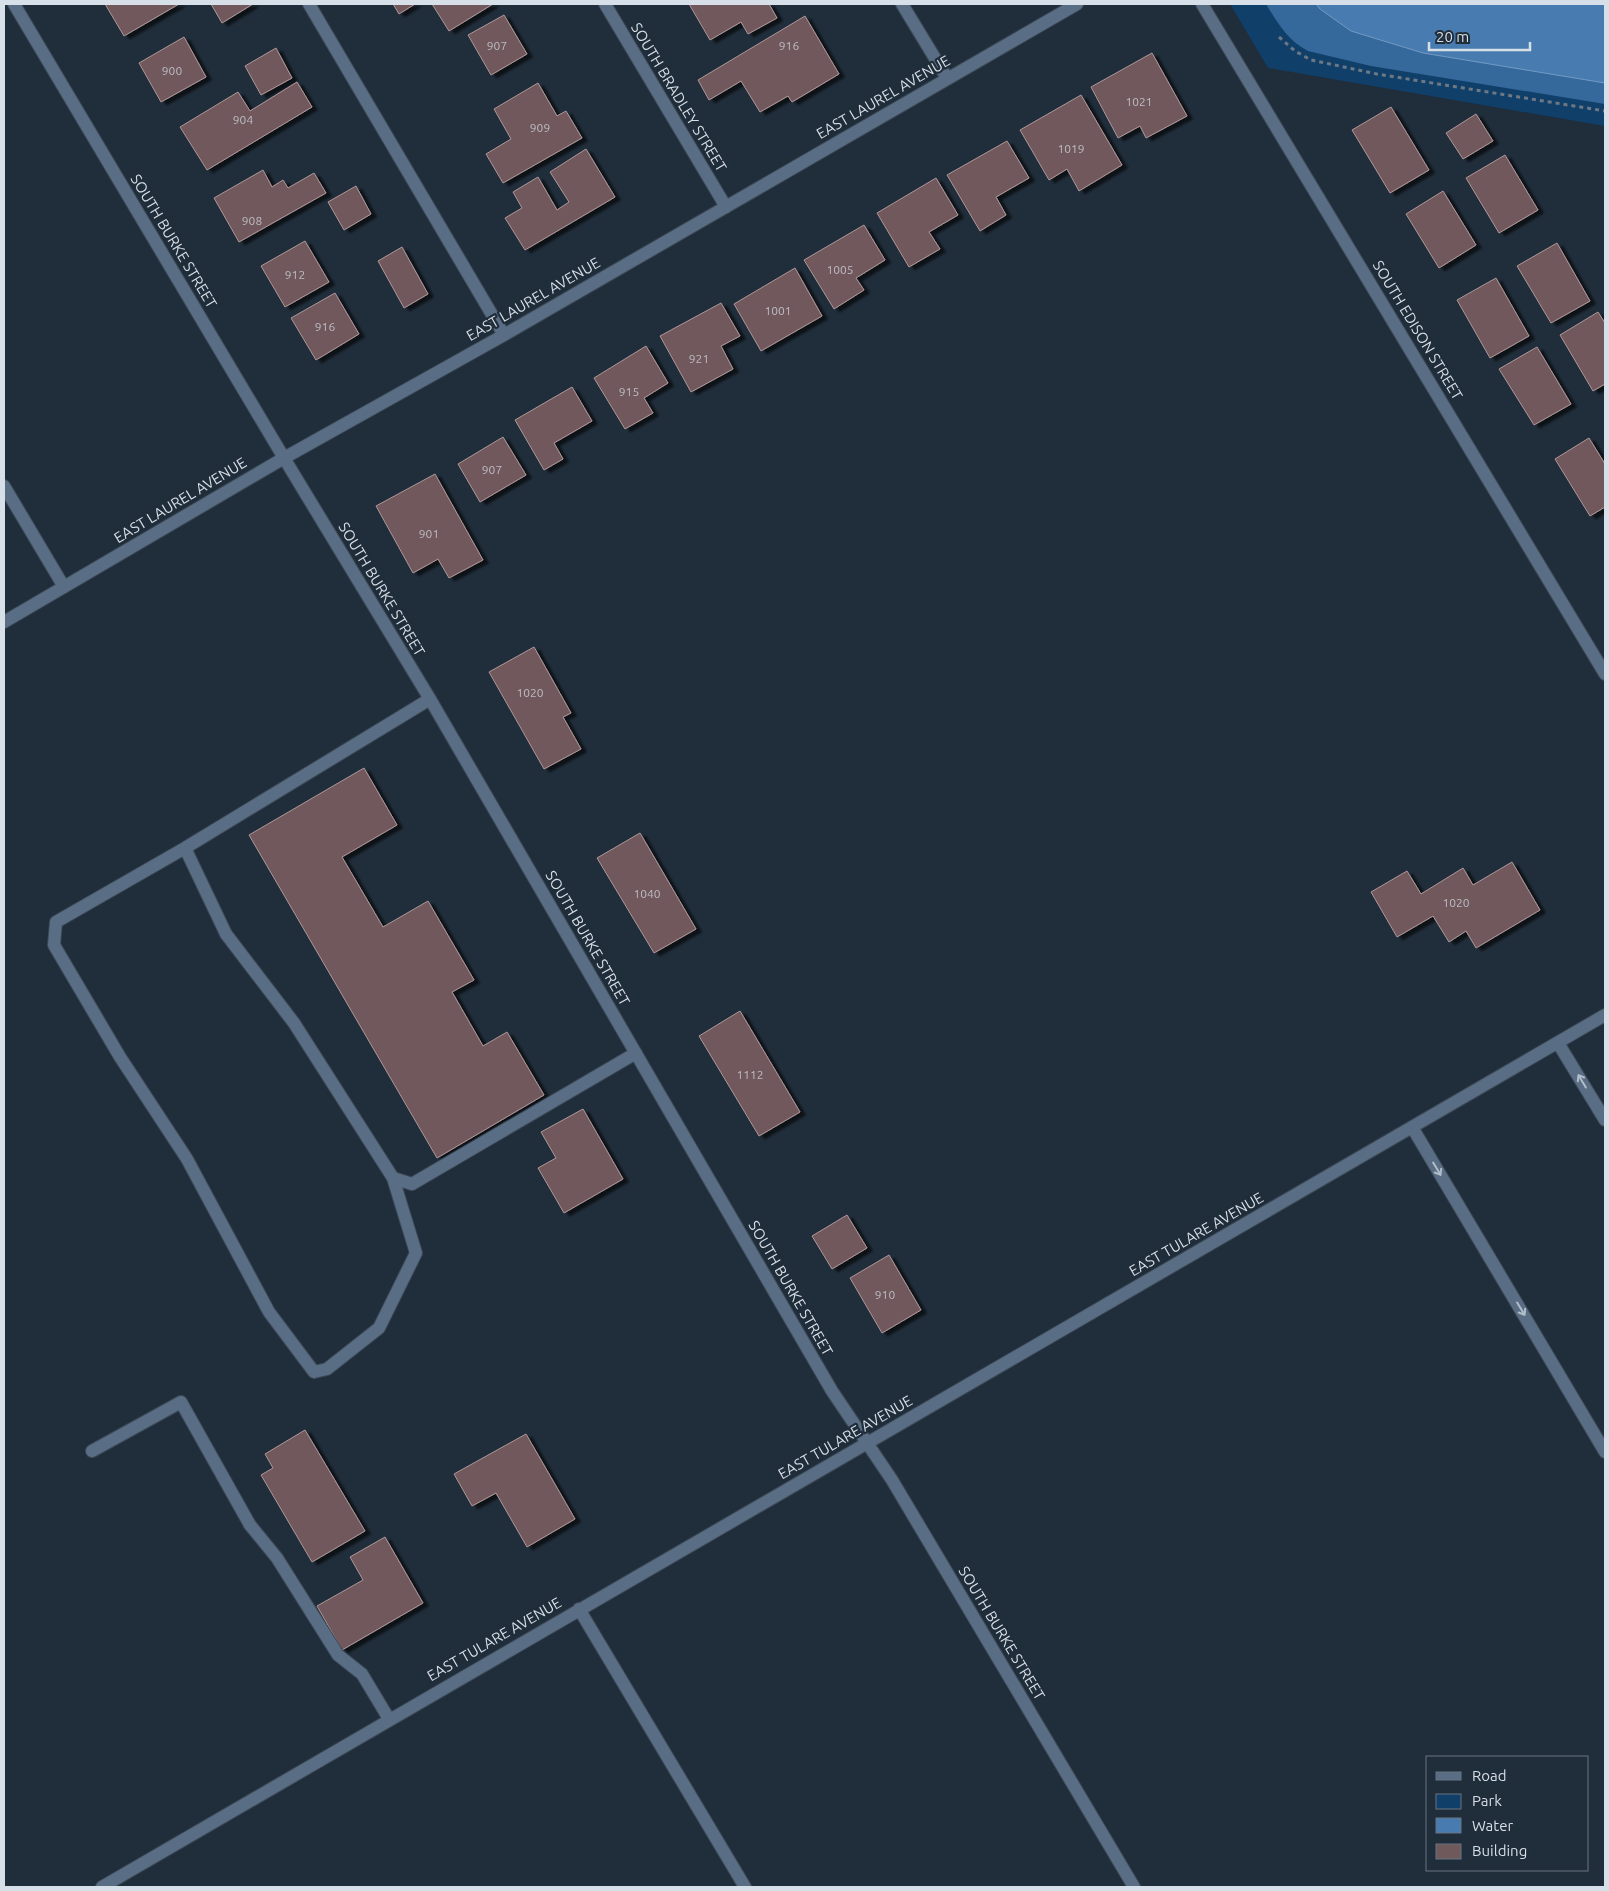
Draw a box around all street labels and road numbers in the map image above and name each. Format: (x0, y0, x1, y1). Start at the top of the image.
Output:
street label: SOUTH BRADLEY STREET (628, 20, 731, 175)
street label: EAST LAUREL AVENUE (813, 52, 953, 142)
street label: SOUTH BURKE STREET (127, 171, 221, 311)
street label: EAST LAUREL AVENUE (463, 254, 603, 344)
street label: SOUTH EDISON STREET (1370, 257, 1467, 403)
street label: EAST LAUREL AVENUE (111, 454, 249, 546)
street label: SOUTH BURKE STREET (335, 519, 429, 659)
street label: SOUTH BURKE STREET (542, 868, 634, 1009)
street label: EAST TULARE AVENUE (1126, 1189, 1266, 1279)
street label: SOUTH BURKE STREET (745, 1218, 837, 1359)
street label: EAST TULARE AVENUE (775, 1392, 915, 1482)
street label: SOUTH BURKE STREET (955, 1563, 1049, 1703)
street label: EAST TULARE AVENUE (424, 1594, 564, 1684)

